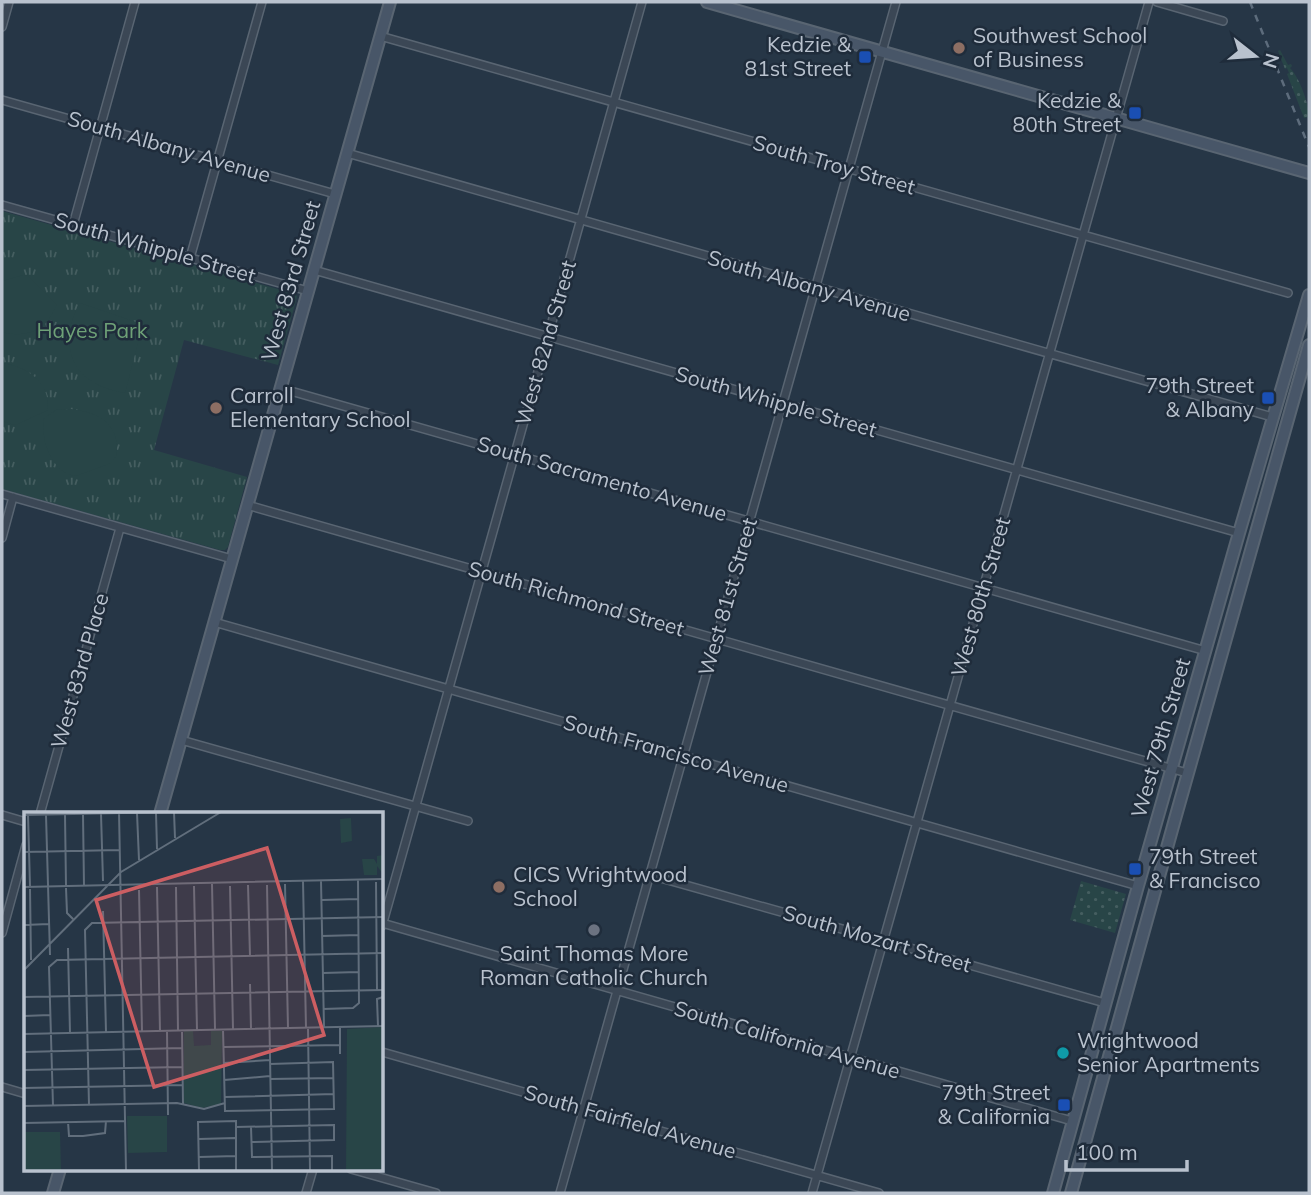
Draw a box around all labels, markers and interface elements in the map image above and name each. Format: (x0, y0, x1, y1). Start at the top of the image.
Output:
north arrow (1220, 21, 1290, 91)
place label: Southwest School of Business (973, 22, 1147, 72)
place label: Kedzie & 81st Street (745, 31, 852, 81)
marker: Southwest School of Business (951, 40, 967, 56)
marker: Kedzie & 81st Street (857, 49, 873, 65)
text: N (1258, 51, 1285, 71)
place label: Kedzie & 80th Street (1013, 87, 1122, 137)
street label: South Albany Avenue (65, 105, 274, 187)
marker: Kedzie & 80th Street (1127, 105, 1143, 121)
street label: South Troy Street (750, 128, 918, 200)
street label: West 83rd Street (255, 198, 325, 364)
street label: South Whipple Street (52, 206, 259, 288)
street label: South Albany Avenue (705, 244, 914, 326)
street label: West 82nd Street (509, 257, 581, 428)
park label: Hayes Park (36, 317, 148, 343)
street label: South Whipple Street (673, 360, 880, 442)
place label: 79th Street & Albany (1146, 372, 1254, 422)
place label: Carroll Elementary School (230, 382, 411, 432)
marker: 79th Street & Albany (1260, 390, 1276, 406)
marker: Carroll Elementary School (208, 400, 224, 416)
street label: South Sacramento Avenue (474, 430, 730, 526)
street label: West 80th Street (945, 514, 1015, 680)
street label: West 81st Street (692, 515, 762, 679)
street label: South Richmond Street (465, 555, 687, 641)
street label: West 83rd Place (44, 590, 114, 751)
street label: West 79th Street (1125, 655, 1195, 821)
street label: South Francisco Avenue (561, 708, 792, 798)
inset map (24, 812, 383, 1170)
place label: 79th Street & Francisco (1149, 843, 1261, 893)
place label: CICS Wrightwood School (513, 861, 687, 911)
marker: 79th Street & Francisco (1127, 861, 1143, 877)
marker: CICS Wrightwood School (491, 879, 507, 895)
street label: South Mozart Street (780, 899, 974, 977)
marker: Saint Thomas More Roman Catholic Church (586, 922, 602, 938)
place label: Saint Thomas More Roman Catholic Church (480, 940, 708, 990)
street label: South California Avenue (671, 994, 903, 1084)
place label: Wrightwood Senior Apartments (1077, 1027, 1260, 1077)
marker: Wrightwood Senior Apartments (1055, 1045, 1071, 1061)
street label: South Fairfield Avenue (521, 1078, 739, 1164)
place label: 79th Street & California (937, 1079, 1050, 1129)
marker: 79th Street & California (1056, 1097, 1072, 1113)
scale bar (1066, 1128, 1187, 1172)
text: 100 m (1076, 1139, 1138, 1165)

